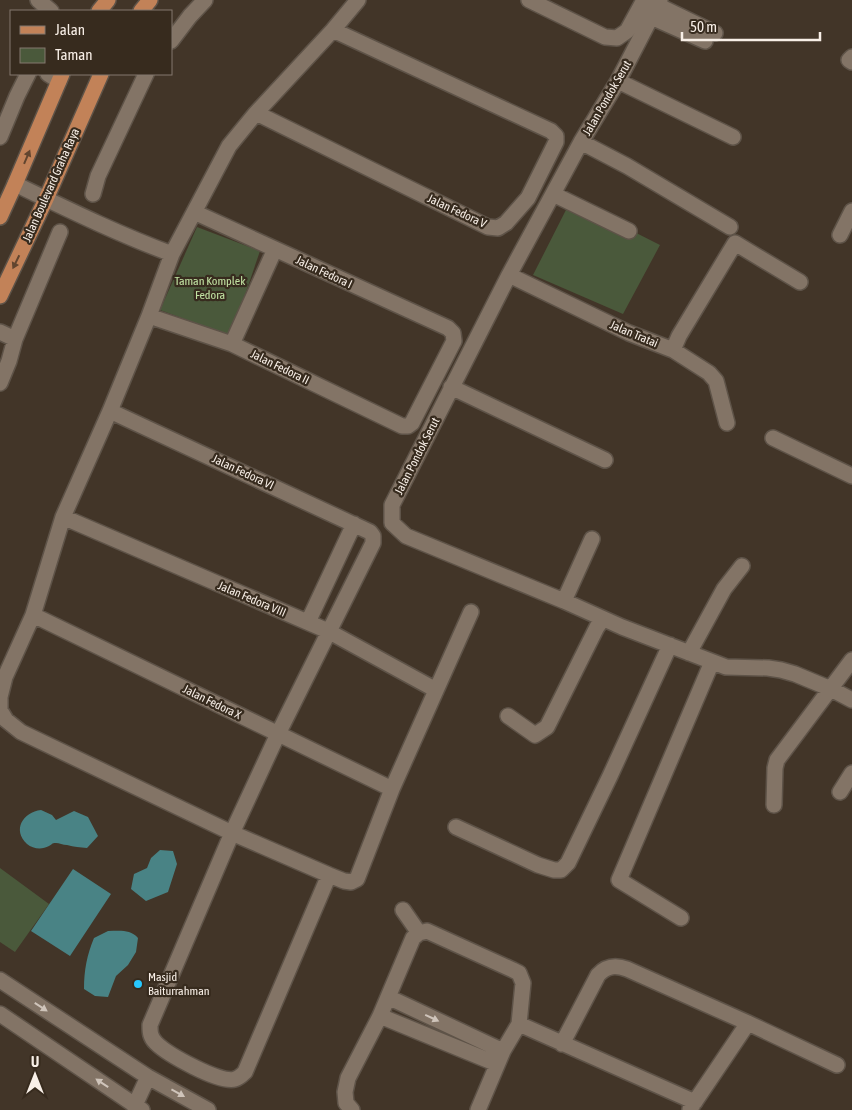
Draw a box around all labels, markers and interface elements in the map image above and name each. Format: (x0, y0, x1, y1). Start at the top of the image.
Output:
legend (10, 10, 172, 75)
scale bar (682, 10, 820, 42)
text: 50 m (690, 18, 717, 35)
text: Jalan (55, 21, 85, 38)
text: Taman (55, 46, 93, 63)
street label: Jalan Pondok Serut (580, 57, 634, 138)
street label: Jalan Boulevard Graha Raya (20, 126, 82, 244)
one-way arrow (23, 149, 31, 164)
street label: Jalan Fedora V (425, 191, 489, 231)
street label: Jalan Fedora I (294, 253, 354, 291)
one-way arrow (12, 255, 20, 269)
park label: Taman Komplek Fedora (174, 274, 246, 302)
street label: Jalan Tratai (608, 318, 660, 350)
street label: Jalan Fedora II (248, 347, 312, 387)
street label: Jalan Pondok Serut (392, 415, 443, 497)
street label: Jalan Fedora VI (210, 452, 276, 492)
street label: Jalan Fedora VIII (216, 578, 288, 620)
street label: Jalan Fedora X (181, 682, 244, 722)
place label: Masjid Baiturrahman (148, 970, 210, 998)
marker: Masjid Baiturrahman (132, 978, 144, 990)
one-way arrow (34, 1002, 48, 1012)
one-way arrow (425, 1014, 439, 1022)
north arrow (10, 1050, 60, 1100)
text: U (31, 1054, 39, 1070)
one-way arrow (95, 1078, 109, 1087)
one-way arrow (172, 1089, 185, 1098)

